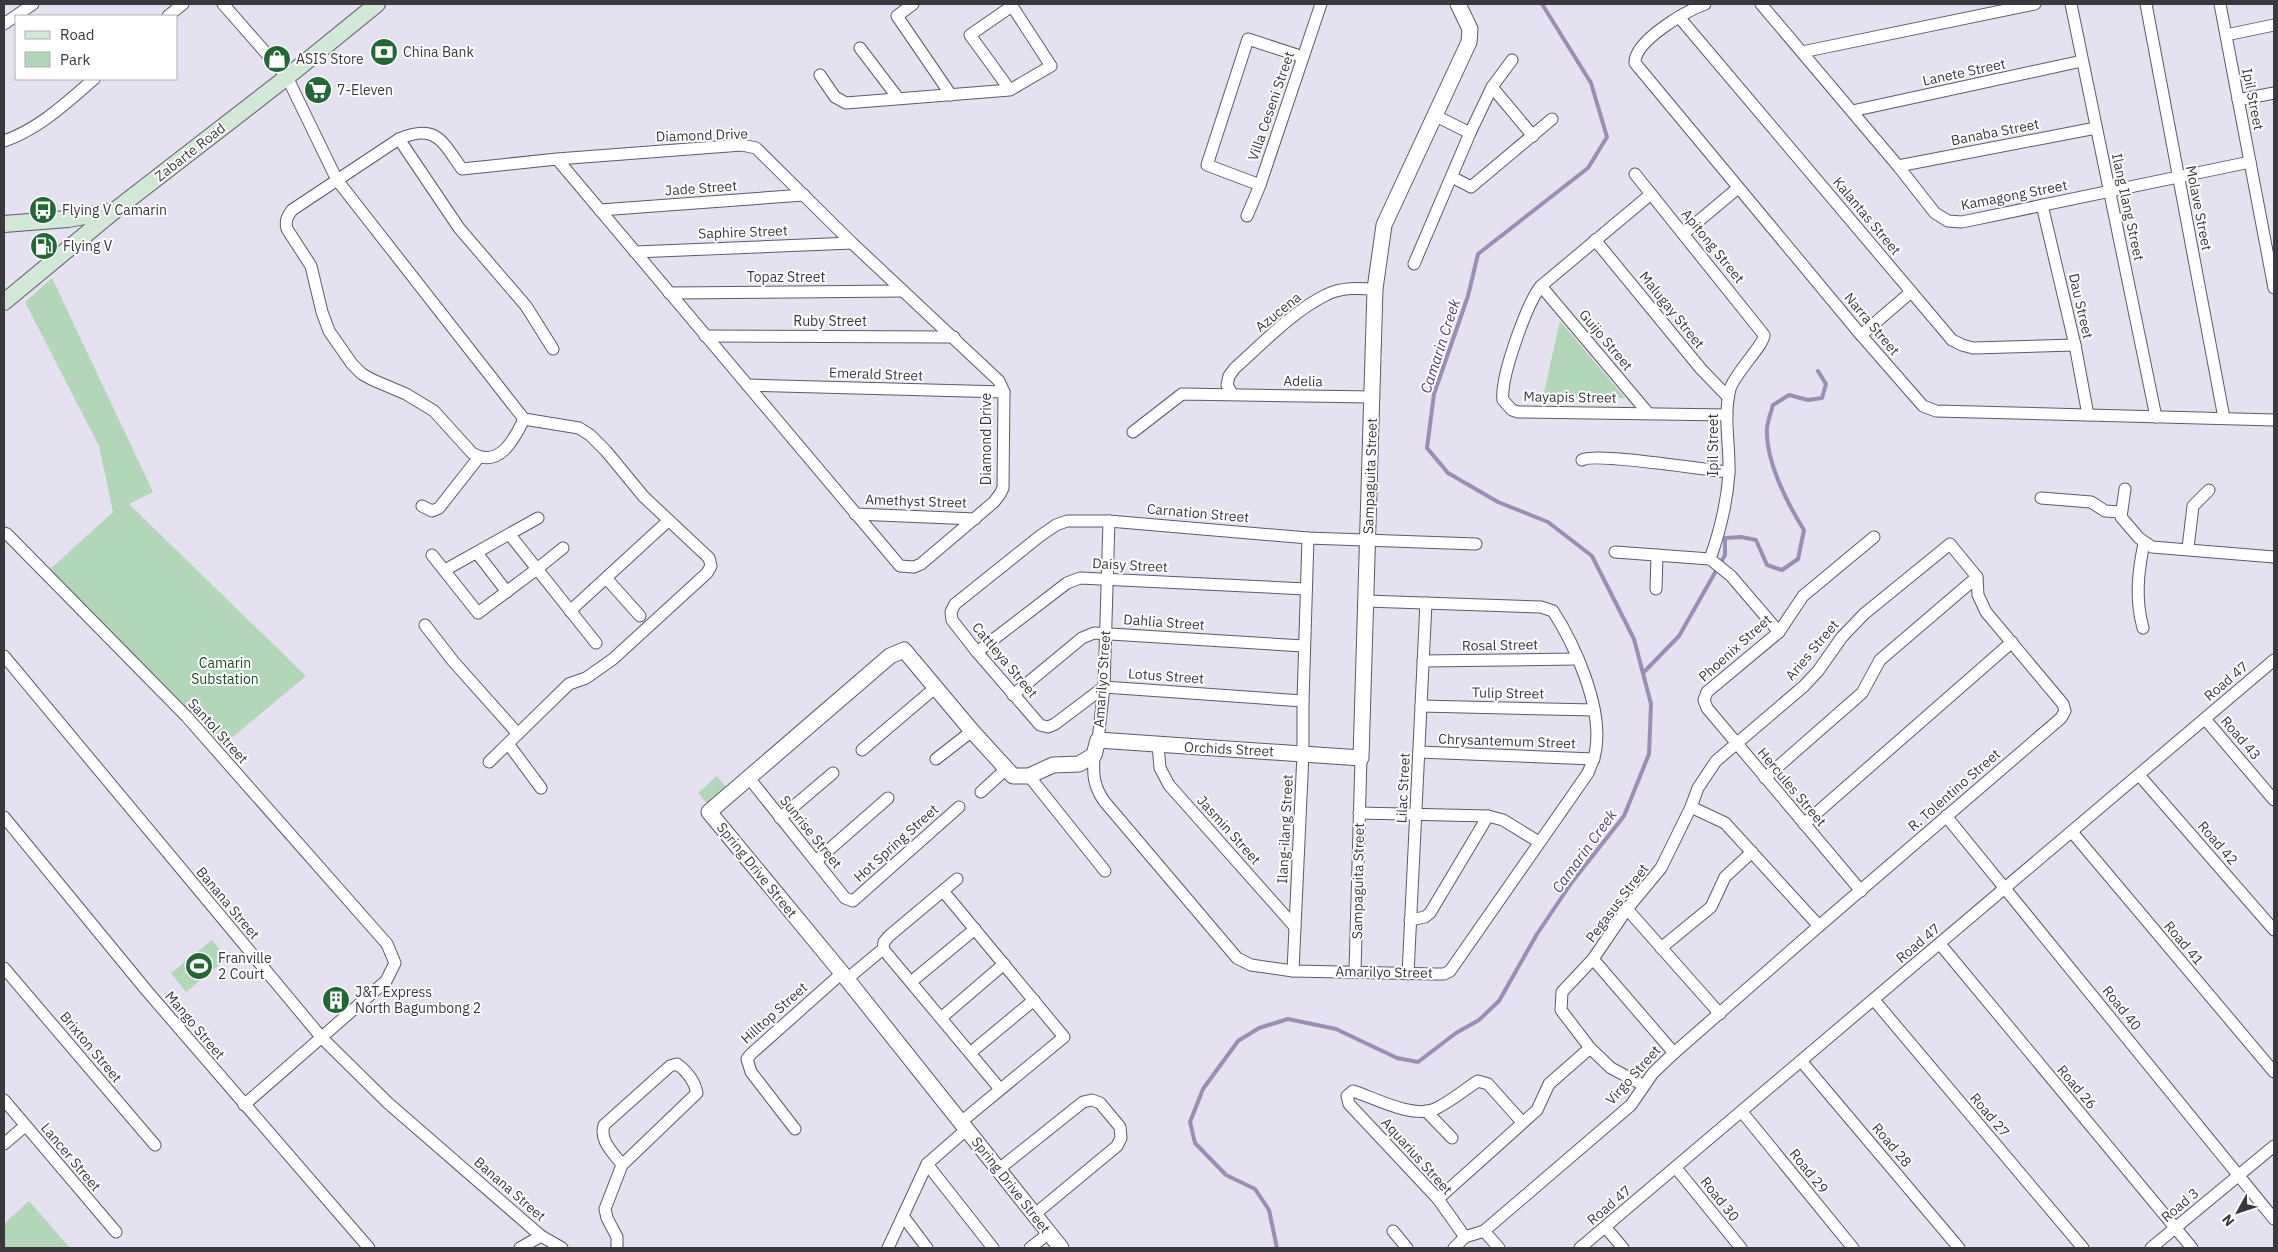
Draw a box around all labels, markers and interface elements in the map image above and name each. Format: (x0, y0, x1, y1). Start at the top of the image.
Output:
legend (15, 15, 178, 80)
text: Road (60, 25, 95, 44)
bank icon: China Bank (369, 37, 399, 67)
place label: China Bank (403, 43, 474, 61)
shop icon: ASIS Store (262, 44, 292, 74)
street label: Villa Ceseni Street (1244, 49, 1298, 163)
text: Park (60, 50, 90, 69)
place label: ASIS Store (296, 50, 364, 68)
street label: Lanete Street (1921, 54, 2007, 90)
street label: Ipil Street (2238, 66, 2268, 132)
supermarket icon: 7-Eleven (303, 75, 333, 105)
place label: 7-Eleven (337, 81, 393, 99)
street label: Banaba Street (1949, 115, 2041, 149)
street label: Zabarte Road (151, 119, 229, 185)
street label: Diamond Drive (656, 124, 749, 146)
street label: Ilang Ilang Street (2108, 152, 2148, 262)
street label: Molave Street (2182, 164, 2216, 252)
street label: Kalantas Street (1829, 173, 1905, 259)
street label: Kamagong Street (1959, 176, 2069, 214)
street label: Jade Street (664, 177, 738, 199)
bus stop icon: Flying V Camarin (28, 195, 58, 225)
place label: Flying V Camarin (62, 201, 167, 219)
street label: Apitong Street (1678, 205, 1748, 287)
street label: Saphire Street (698, 221, 788, 243)
fuel station icon: Flying V (29, 231, 59, 261)
place label: Flying V (63, 237, 113, 255)
street label: Topaz Street (747, 268, 825, 286)
street label: Malugay Street (1635, 268, 1709, 352)
street label: Dau Street (2065, 272, 2097, 341)
street label: Azucena (1251, 288, 1305, 336)
street label: Narra Street (1840, 289, 1904, 359)
water label: Camarin Creek (1416, 296, 1464, 396)
street label: Guijo Street (1575, 306, 1637, 374)
street label: Ruby Street (793, 312, 867, 330)
street label: Emerald Street (829, 363, 924, 385)
street label: Adelia (1283, 372, 1323, 390)
street label: Mayapis Street (1523, 387, 1617, 407)
street label: Diamond Drive (977, 393, 995, 485)
street label: Ipil Street (1704, 414, 1722, 476)
street label: Sampaguita Street (1359, 417, 1381, 534)
street label: Amethyst Street (865, 490, 967, 512)
street label: Carnation Street (1146, 500, 1250, 526)
street label: Daisy Street (1092, 554, 1168, 576)
street label: Dahlia Street (1123, 610, 1205, 634)
street label: Phoenix Street (1695, 610, 1775, 686)
street label: Aries Street (1781, 616, 1843, 684)
street label: Cattleya Street (968, 618, 1042, 702)
street label: Amarilyo Street (1090, 630, 1114, 728)
street label: Rosal Street (1462, 635, 1538, 655)
park label: Camarin Substation (191, 654, 259, 688)
street label: Road 47 (2200, 657, 2252, 705)
street label: Lotus Street (1127, 664, 1205, 688)
street label: Tulip Street (1472, 683, 1544, 703)
street label: Santol Street (184, 695, 252, 767)
street label: Road 43 (2217, 712, 2265, 764)
street label: Chrysantemum Street (1438, 730, 1576, 752)
street label: Orchids Street (1184, 738, 1275, 760)
street label: Hercules Street (1754, 744, 1830, 830)
street label: R. Tolentino Street (1904, 745, 2004, 835)
street label: Lilac Street (1392, 752, 1414, 824)
street label: Ilang-ilang Street (1273, 774, 1297, 884)
street label: Sunrise Street (776, 792, 846, 872)
street label: Jasmin Street (1193, 792, 1265, 868)
street label: Hot Spring Street (850, 800, 942, 886)
water label: Camarin Creek (1547, 806, 1621, 896)
street label: Road 42 (2194, 817, 2242, 869)
street label: Spring Drive Street (713, 819, 801, 921)
street label: Sampaguita Street (1348, 823, 1368, 939)
street label: Pegasus Street (1582, 860, 1653, 946)
street label: Banana Street (192, 863, 264, 943)
street label: Road 41 (2160, 917, 2208, 969)
street label: Road 47 (1892, 919, 1944, 967)
place label: Franville 2 Court (218, 949, 272, 983)
sports icon: Franville 2 Court (184, 951, 214, 981)
street label: Amarilyo Street (1335, 962, 1433, 982)
street label: Hilltop Street (737, 978, 811, 1048)
street label: Road 40 (2099, 982, 2145, 1034)
place label: J&T Express North Bagumbong 2 (355, 983, 481, 1017)
building icon: J&T Express North Bagumbong 2 (321, 985, 351, 1015)
street label: Mango Street (161, 987, 229, 1063)
street label: Brixton Street (56, 1008, 126, 1086)
street label: Virgo Street (1602, 1042, 1664, 1108)
street label: Road 26 (2053, 1061, 2101, 1113)
street label: Road 27 (1966, 1089, 2014, 1141)
street label: Aquarius Street (1378, 1114, 1456, 1198)
street label: Lancer Street (37, 1119, 105, 1195)
street label: Road 28 (1868, 1119, 1916, 1171)
street label: Spring Drive Street (968, 1133, 1054, 1237)
street label: Road 29 (1786, 1145, 1832, 1197)
street label: Banana Street (470, 1153, 550, 1225)
street label: Road 30 (1697, 1173, 1743, 1225)
street label: Road 47 (1583, 1181, 1635, 1229)
street label: Road 3 (2157, 1184, 2203, 1226)
north arrow (2213, 1187, 2263, 1237)
text: N (2218, 1211, 2238, 1230)

